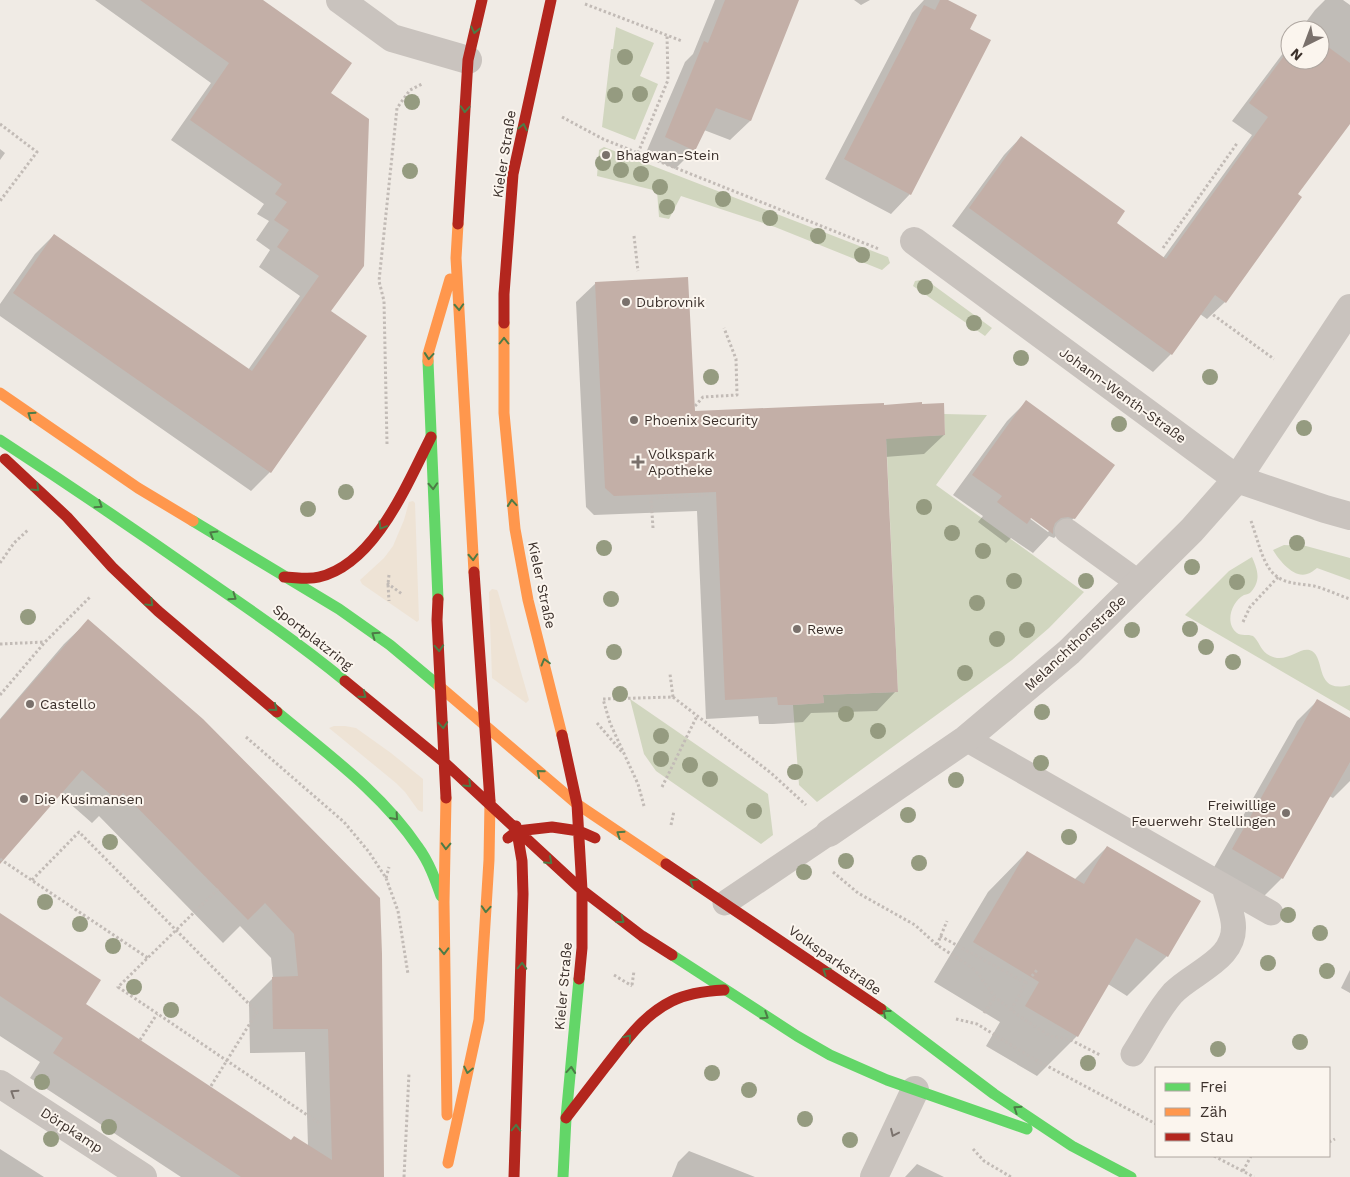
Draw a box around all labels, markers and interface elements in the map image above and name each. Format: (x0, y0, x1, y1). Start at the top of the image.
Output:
north arrow (1280, 20, 1330, 70)
one-way arrow (470, 26, 481, 35)
text: N (1287, 45, 1306, 64)
one-way arrow (460, 105, 471, 113)
street label: Kieler Straße (489, 109, 519, 199)
one-way arrow (517, 123, 527, 132)
place label: Bhagwan-Stein (616, 147, 719, 163)
marker: Bhagwan-Stein (600, 149, 612, 161)
place label: Dubrovnik (636, 294, 705, 310)
marker: Dubrovnik (620, 296, 632, 308)
one-way arrow (453, 303, 464, 311)
one-way arrow (499, 337, 509, 344)
street label: Johann-Wenth-Straße (1057, 344, 1189, 446)
one-way arrow (424, 352, 435, 360)
one-way arrow (27, 412, 36, 421)
place label: Phoenix Security (644, 412, 759, 428)
marker: Phoenix Security (628, 414, 640, 426)
place label: Volkspark Apotheke (648, 446, 715, 478)
marker: Volkspark Apotheke (632, 456, 644, 468)
one-way arrow (30, 482, 39, 491)
one-way arrow (428, 482, 439, 490)
one-way arrow (94, 499, 103, 508)
one-way arrow (507, 499, 518, 507)
one-way arrow (378, 520, 388, 529)
one-way arrow (209, 530, 218, 540)
street label: Kieler Straße (525, 540, 559, 630)
one-way arrow (468, 553, 479, 561)
one-way arrow (227, 591, 237, 600)
street label: Melanchthonstraße (1021, 592, 1129, 694)
one-way arrow (144, 598, 153, 607)
street label: Sportplatzring (270, 601, 357, 673)
place label: Rewe (807, 621, 844, 637)
marker: Rewe (791, 623, 803, 635)
one-way arrow (372, 632, 381, 641)
one-way arrow (433, 645, 444, 653)
one-way arrow (540, 658, 550, 667)
one-way arrow (357, 690, 366, 698)
place label: Castello (40, 696, 96, 712)
marker: Castello (24, 698, 36, 710)
one-way arrow (268, 703, 277, 711)
one-way arrow (437, 721, 448, 729)
one-way arrow (536, 770, 545, 779)
one-way arrow (462, 779, 471, 788)
place label: Die Kusimansen (34, 791, 143, 807)
marker: Die Kusimansen (18, 793, 30, 805)
place label: Freiwillige Feuerwehr Stellingen (1131, 797, 1276, 829)
marker: Freiwillige Feuerwehr Stellingen (1280, 807, 1292, 819)
one-way arrow (389, 811, 398, 820)
one-way arrow (617, 831, 626, 840)
one-way arrow (441, 843, 451, 851)
one-way arrow (544, 855, 553, 864)
one-way arrow (689, 879, 698, 889)
one-way arrow (481, 905, 492, 913)
one-way arrow (615, 914, 625, 923)
street label: Volksparkstraße (785, 922, 885, 998)
street label: Kieler Straße (551, 941, 575, 1031)
one-way arrow (439, 947, 449, 955)
one-way arrow (516, 962, 527, 970)
one-way arrow (822, 968, 831, 977)
one-way arrow (760, 1010, 769, 1019)
one-way arrow (882, 1010, 892, 1019)
one-way arrow (622, 1035, 630, 1044)
one-way arrow (463, 1066, 474, 1075)
one-way arrow (565, 1066, 576, 1074)
legend (1155, 1067, 1330, 1157)
text: Frei (1200, 1078, 1227, 1096)
one-way arrow (11, 1090, 20, 1099)
text: Zäh (1200, 1103, 1227, 1121)
street label: Dörpkamp (38, 1104, 106, 1156)
one-way arrow (1013, 1106, 1022, 1115)
one-way arrow (511, 1124, 521, 1132)
one-way arrow (890, 1128, 901, 1137)
text: Stau (1200, 1128, 1234, 1146)

